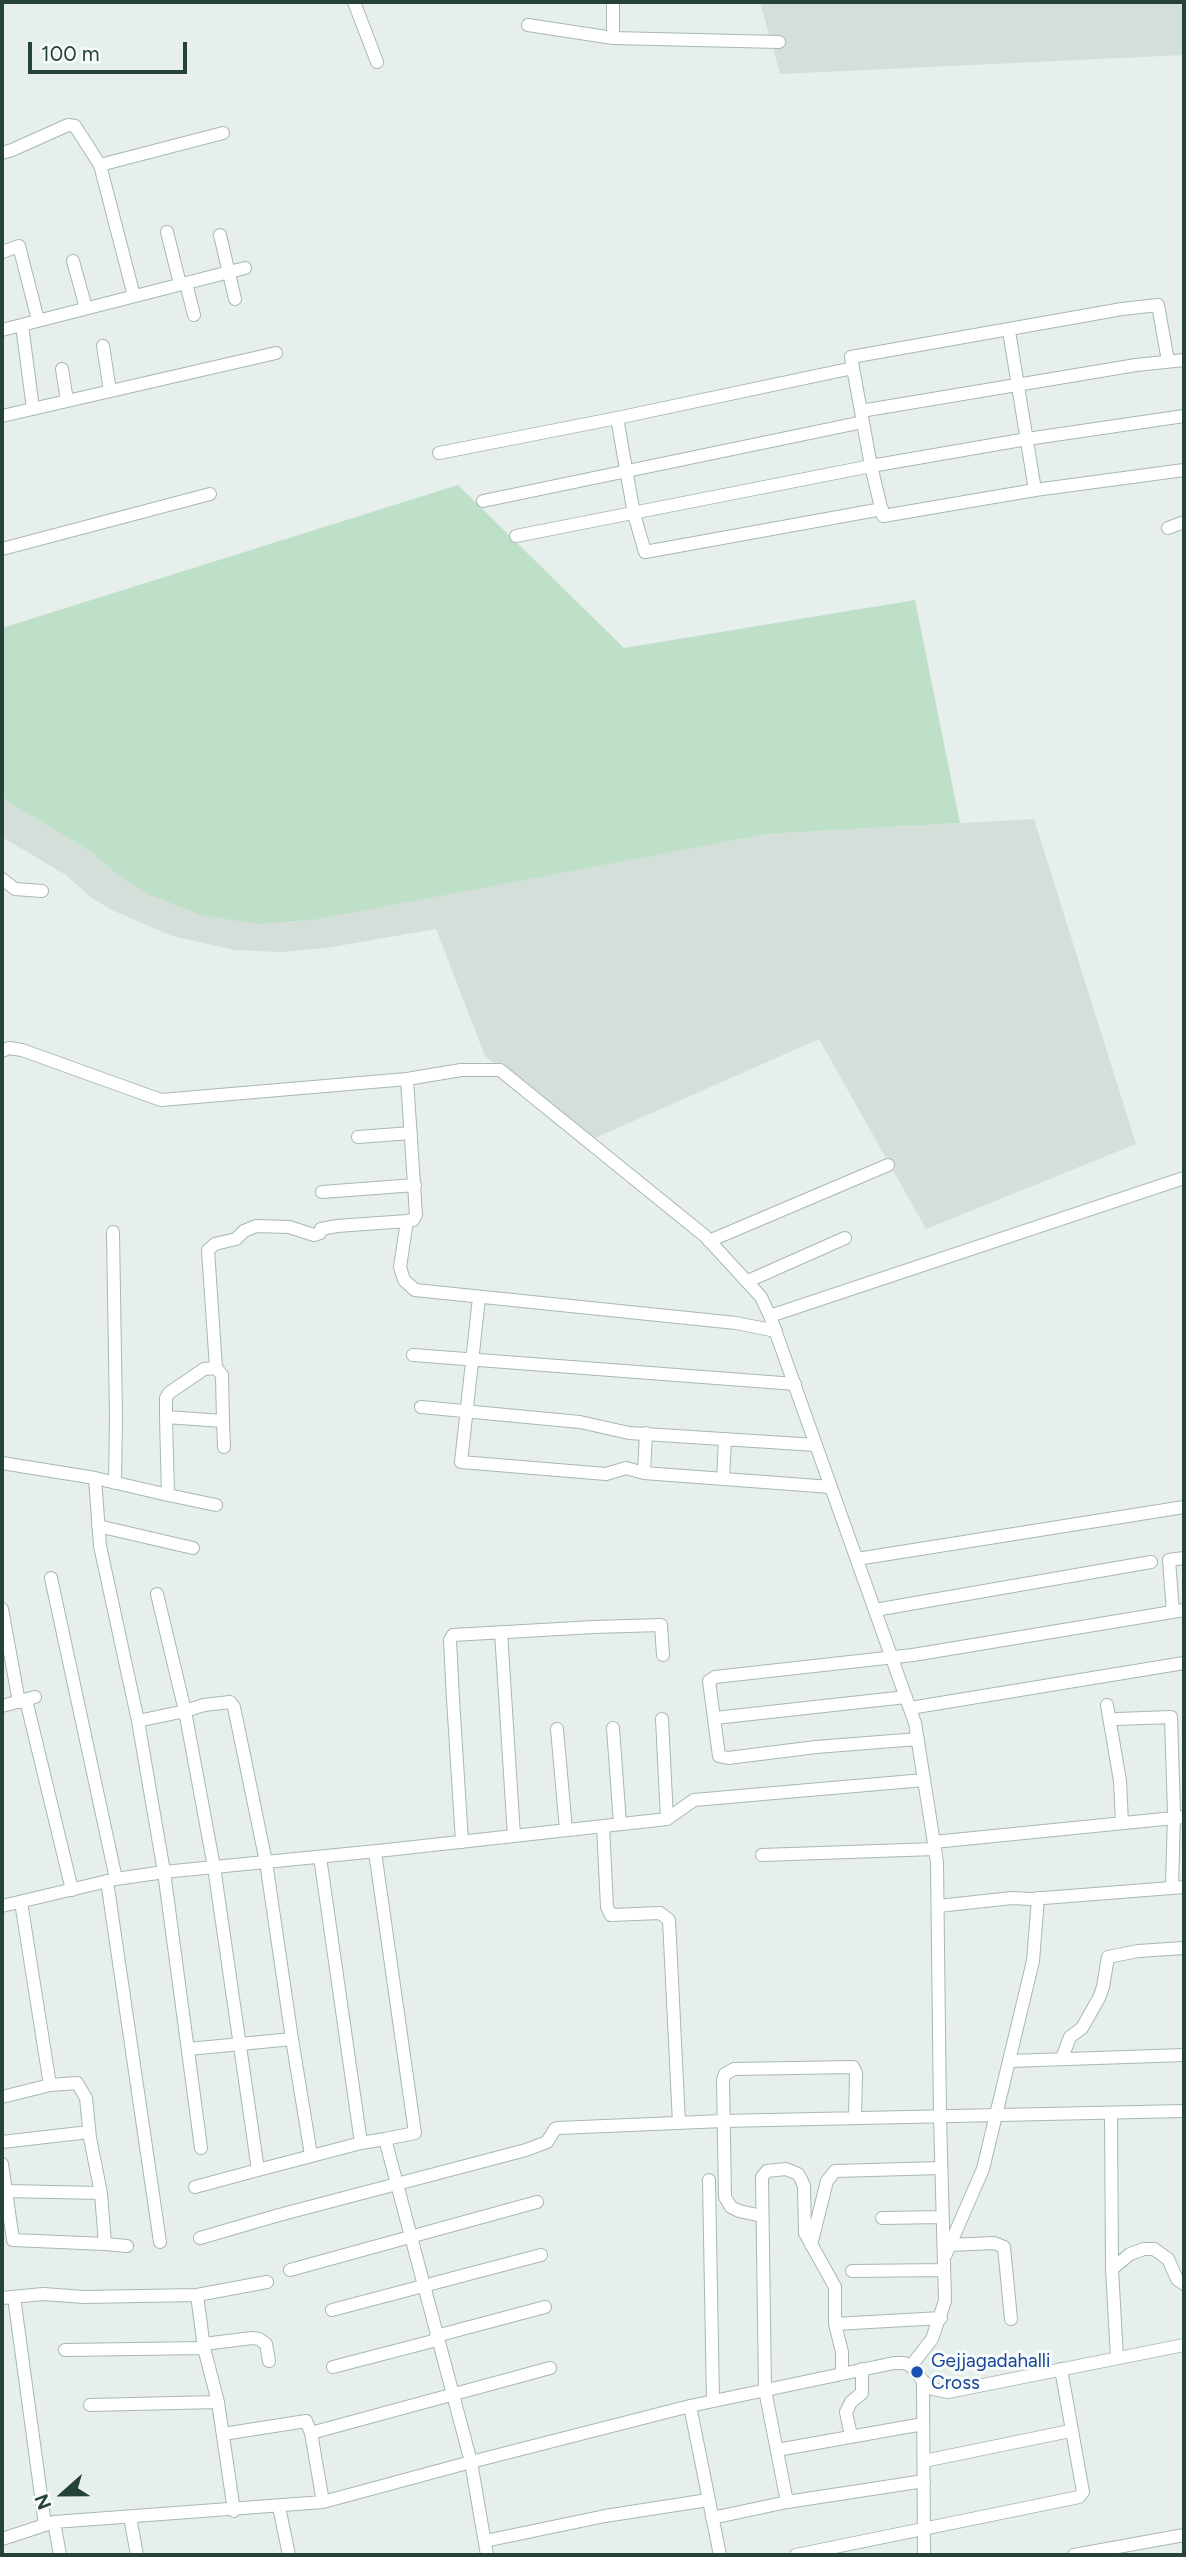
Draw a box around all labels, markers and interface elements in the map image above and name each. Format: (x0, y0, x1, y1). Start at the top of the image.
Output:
scale bar (32, 28, 191, 72)
text: 100 m (41, 41, 100, 66)
place label: Gejjagadahalli Cross (931, 2350, 1050, 2394)
marker: Gejjagadahalli Cross (909, 2364, 925, 2380)
north arrow (28, 2459, 98, 2529)
text: N (30, 2491, 56, 2513)

